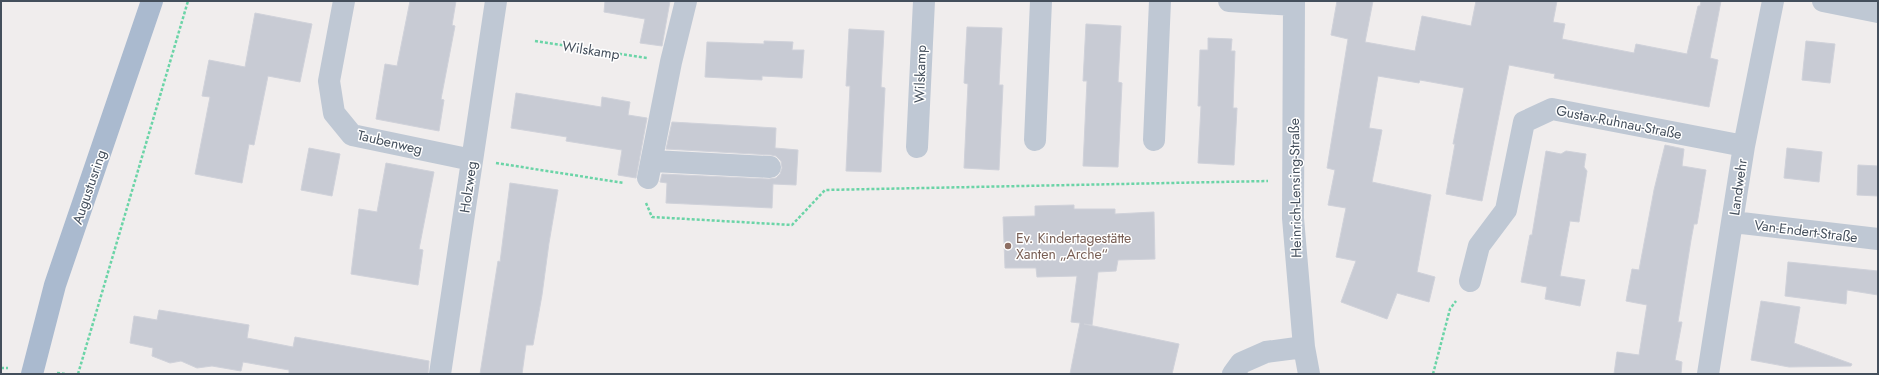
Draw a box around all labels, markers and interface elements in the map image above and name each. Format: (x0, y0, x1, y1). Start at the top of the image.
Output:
street label: Wilskamp (561, 36, 621, 64)
street label: Wilskamp (909, 45, 931, 103)
street label: Gustav-Ruhnau-Straße (1554, 100, 1684, 144)
street label: Heinrich-Lensing-Straße (1284, 118, 1306, 258)
street label: Taubenweg (356, 125, 424, 159)
street label: Augustusring (67, 147, 111, 227)
street label: Landwehr (1724, 157, 1752, 217)
street label: Holzweg (454, 160, 482, 214)
street label: Van-Endert-Straße (1753, 215, 1859, 247)
place label: Ev. Kindertagestätte Xanten „Arche“ (1016, 228, 1131, 264)
marker: Ev. Kindertagestätte Xanten „Arche“ (1003, 241, 1013, 251)

